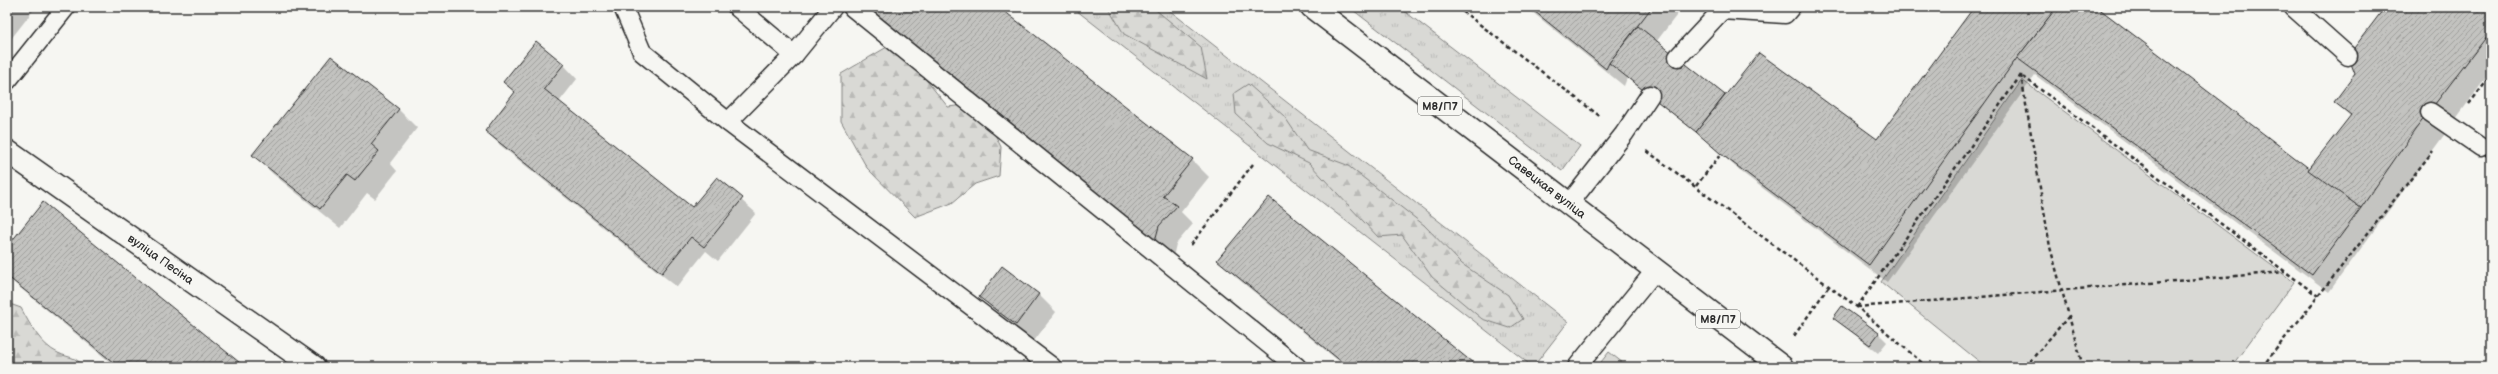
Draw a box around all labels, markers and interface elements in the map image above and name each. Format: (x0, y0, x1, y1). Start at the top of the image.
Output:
road number: М8/П7 (1418, 97, 1462, 115)
street label: Савецкая вуліца (1505, 152, 1589, 222)
street label: вуліца Песіна (125, 231, 197, 288)
road number: М8/П7 (1696, 310, 1740, 328)

